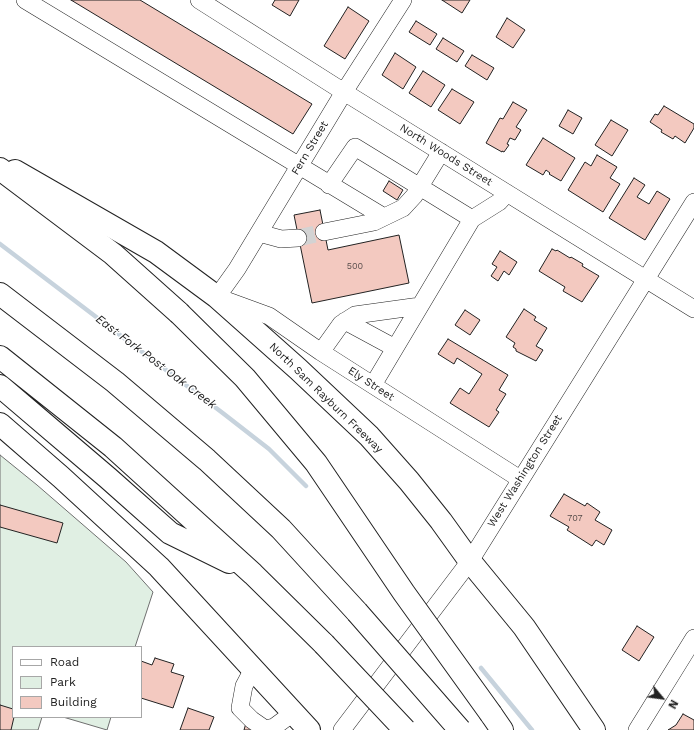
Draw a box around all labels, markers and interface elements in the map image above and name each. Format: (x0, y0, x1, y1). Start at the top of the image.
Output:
street label: Fern Street (289, 119, 331, 177)
street label: North Woods Street (397, 121, 495, 189)
house number: 500 (347, 261, 363, 271)
water label: East Fork Post Oak Creek (93, 312, 219, 412)
street label: North Sam Rayburn Freeway (266, 340, 386, 456)
street label: Ely Street (345, 364, 397, 404)
street label: West Washington Street (485, 412, 565, 530)
house number: 707 (567, 513, 583, 523)
legend (12, 646, 142, 718)
text: Road (50, 655, 79, 669)
text: Park (50, 675, 76, 689)
north arrow (642, 678, 682, 718)
text: Building (50, 695, 97, 709)
text: N (665, 697, 681, 711)

